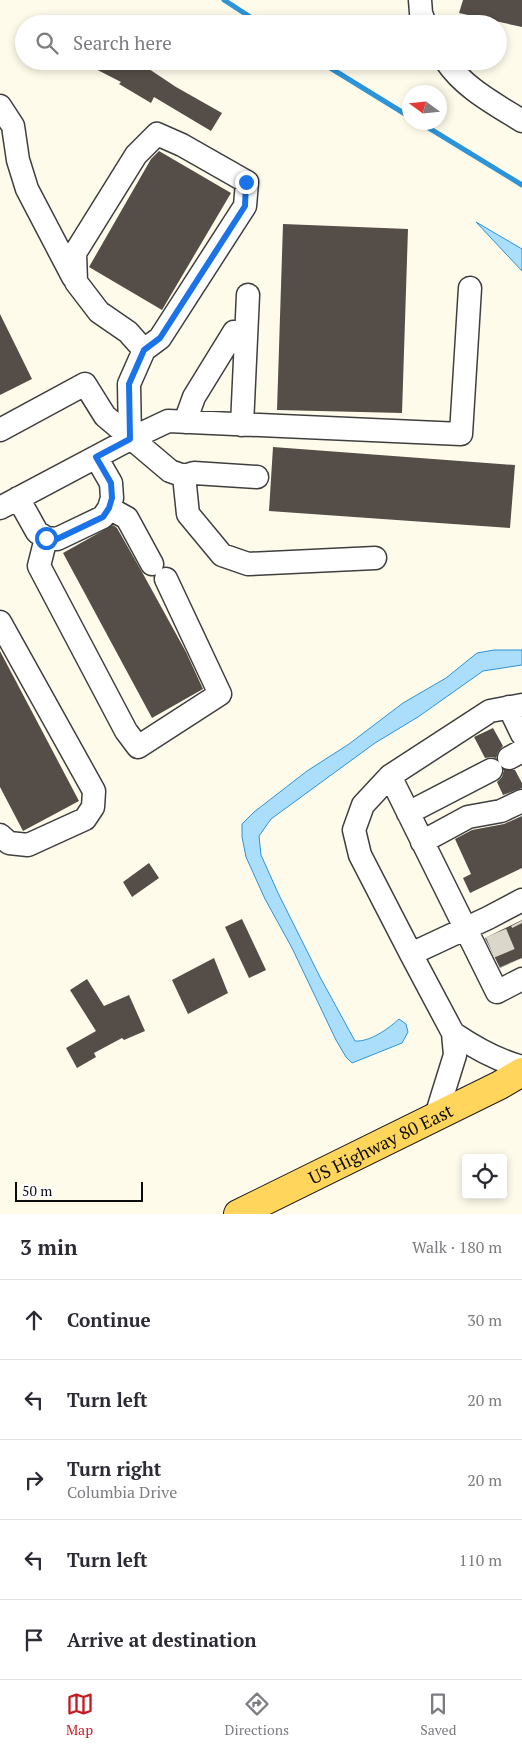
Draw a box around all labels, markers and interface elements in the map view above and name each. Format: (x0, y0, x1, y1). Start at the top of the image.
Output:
search box (15, 15, 507, 70)
icon: search (33, 29, 61, 57)
text: Search here (73, 30, 172, 55)
north arrow (402, 85, 447, 130)
route end (235, 171, 258, 194)
route start (35, 527, 58, 550)
street label: US Highway 80 East (304, 1098, 457, 1189)
map controls (462, 1154, 507, 1199)
button: locate (462, 1154, 507, 1199)
scale bar (15, 1179, 142, 1202)
text: 50 m (22, 1181, 52, 1200)
text: 3 min (20, 1233, 77, 1261)
text: Walk · 180 m (412, 1236, 502, 1258)
icon: ahead (20, 1306, 48, 1334)
text: Continue (67, 1307, 151, 1332)
text: 30 m (467, 1309, 502, 1331)
icon: left (20, 1386, 48, 1414)
text: Turn left (67, 1387, 148, 1412)
text: 20 m (467, 1389, 502, 1411)
text: Turn right (67, 1456, 161, 1481)
icon: right (20, 1466, 48, 1494)
text: 20 m (467, 1469, 502, 1491)
text: Columbia Drive (67, 1481, 177, 1503)
icon: left (20, 1546, 48, 1574)
text: Turn left (67, 1547, 148, 1572)
text: 110 m (459, 1549, 502, 1571)
icon: arrive (20, 1626, 48, 1654)
text: Arrive at destination (67, 1627, 256, 1652)
tab: Map (66, 1690, 94, 1739)
tab: Directions (225, 1690, 289, 1739)
tab: Saved (420, 1690, 456, 1739)

